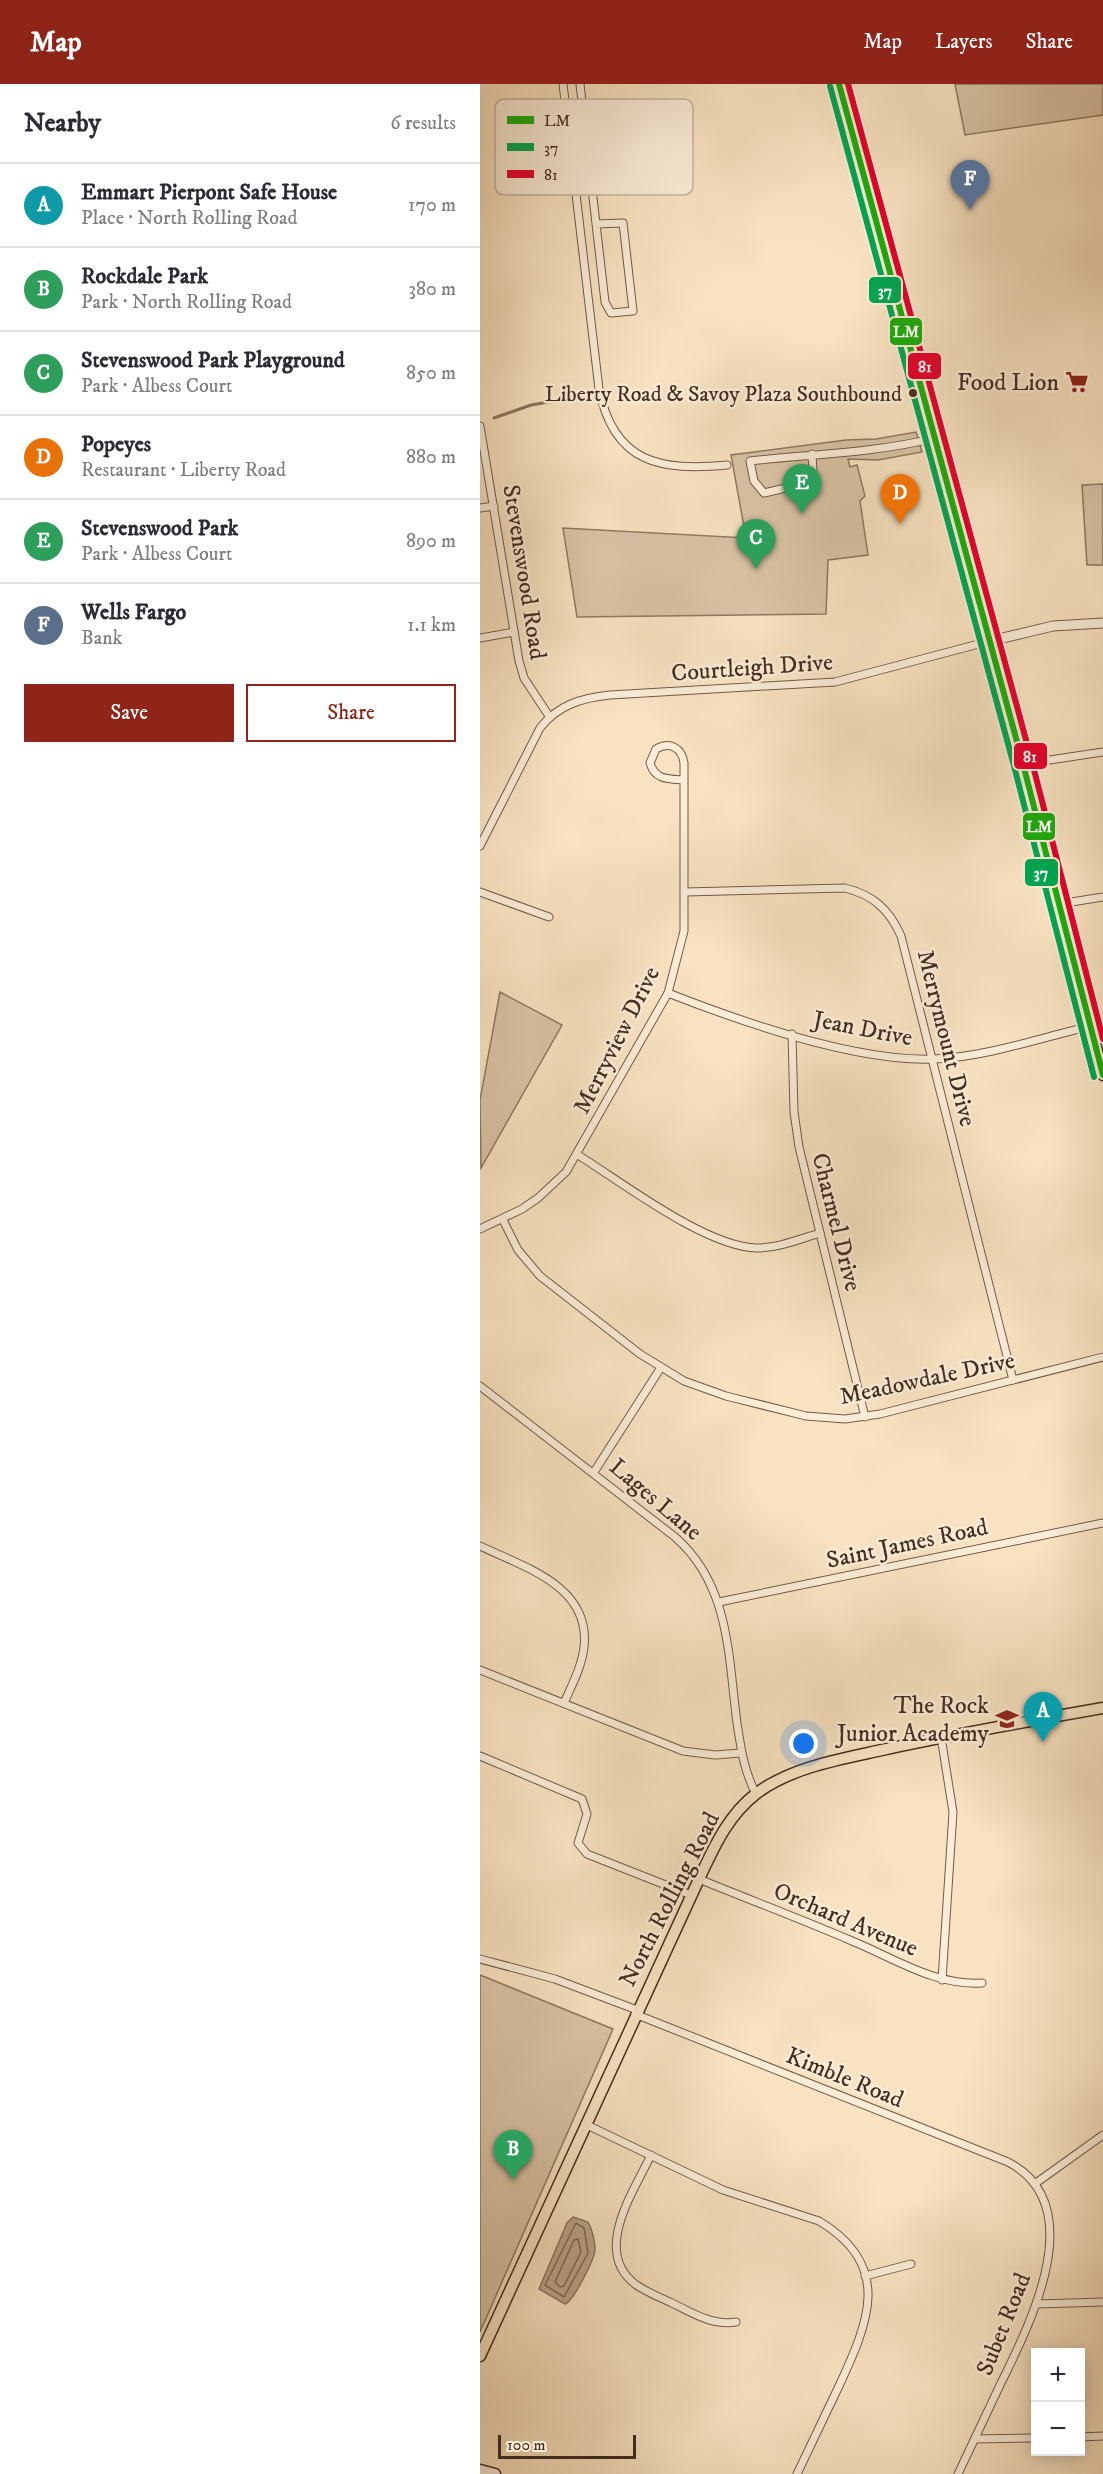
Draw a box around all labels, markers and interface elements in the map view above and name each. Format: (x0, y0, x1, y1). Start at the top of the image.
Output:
text: Map (30, 25, 82, 60)
text: Map (863, 29, 902, 55)
text: Layers (935, 29, 993, 55)
text: Share (1026, 29, 1073, 55)
legend (495, 99, 693, 195)
text: Nearby (24, 107, 101, 140)
text: 6 results (390, 111, 456, 136)
text: LM (544, 111, 570, 131)
text: 37 (544, 138, 558, 158)
pin: F (950, 160, 990, 210)
text: 81 (544, 165, 558, 185)
text: Emmart Pierpont Safe House (81, 179, 337, 206)
text: A (37, 193, 50, 218)
text: 170 m (408, 193, 456, 218)
text: Place · North Rolling Road (81, 206, 298, 231)
text: Rockdale Park (81, 263, 208, 290)
line badge: 37 (868, 276, 902, 304)
text: B (37, 277, 50, 302)
text: 380 m (408, 277, 456, 302)
text: 37 (878, 281, 892, 301)
text: Park · North Rolling Road (81, 290, 292, 315)
line badge: LM (889, 317, 923, 346)
text: LM (893, 322, 919, 342)
text: Stevenswood Park Playground (81, 347, 345, 374)
line badge: 81 (907, 352, 942, 380)
text: 81 (918, 357, 932, 377)
text: C (37, 361, 50, 386)
text: 850 m (406, 361, 456, 386)
place label: Food Lion (957, 368, 1059, 398)
supermarket icon: Food Lion (1064, 369, 1090, 395)
text: Park · Albess Court (81, 374, 232, 399)
place label: Liberty Road & Savoy Plaza Southbound (545, 381, 902, 408)
marker: Liberty Road & Savoy Plaza Southbound (907, 387, 919, 399)
text: Popeyes (81, 431, 151, 458)
text: D (36, 445, 51, 470)
text: 880 m (406, 445, 456, 470)
text: Restaurant · Liberty Road (81, 458, 286, 483)
pin: E (782, 464, 822, 514)
pin: D (880, 474, 920, 524)
street label: Stevenswood Road (495, 483, 553, 662)
text: Stevenswood Park (81, 515, 239, 542)
pin: C (736, 520, 776, 569)
text: E (36, 529, 51, 554)
text: 890 m (406, 529, 456, 554)
text: Park · Albess Court (81, 542, 232, 567)
text: Wells Fargo (81, 599, 186, 626)
text: F (37, 613, 50, 638)
text: 1.1 km (407, 613, 456, 638)
text: Bank (81, 626, 123, 651)
street label: Courtleigh Drive (670, 647, 834, 689)
button: Save (24, 684, 234, 742)
button: Share (246, 684, 456, 742)
line badge: 81 (1013, 742, 1048, 770)
text: 81 (1023, 747, 1037, 767)
line badge: LM (1022, 812, 1056, 841)
text: LM (1026, 817, 1052, 837)
line badge: 37 (1024, 858, 1059, 887)
text: 37 (1034, 863, 1048, 883)
street label: Merrymount Drive (910, 947, 982, 1130)
street label: Merryview Drive (567, 962, 667, 1119)
street label: Jean Drive (809, 1004, 915, 1053)
street label: Charmel Drive (804, 1150, 868, 1295)
street label: Meadowdale Drive (837, 1346, 1018, 1412)
street label: Lages Lane (603, 1452, 708, 1547)
street label: Saint James Road (824, 1512, 991, 1576)
place label: The Rock Junior Academy (835, 1691, 990, 1749)
pin: A (1024, 1692, 1062, 1742)
school or university icon: The Rock Junior Academy (994, 1706, 1020, 1732)
your location (789, 1729, 818, 1758)
street label: North Rolling Road (613, 1807, 727, 1992)
street label: Orchard Avenue (769, 1876, 922, 1964)
street label: Kimble Road (781, 2041, 908, 2115)
pin: B (494, 2130, 532, 2180)
street label: Subet Road (970, 2269, 1038, 2380)
map controls (1031, 2348, 1085, 2456)
button: + (1031, 2348, 1085, 2402)
button: − (1031, 2402, 1085, 2456)
scale bar (498, 2432, 636, 2460)
text: 100 m (507, 2435, 546, 2455)

